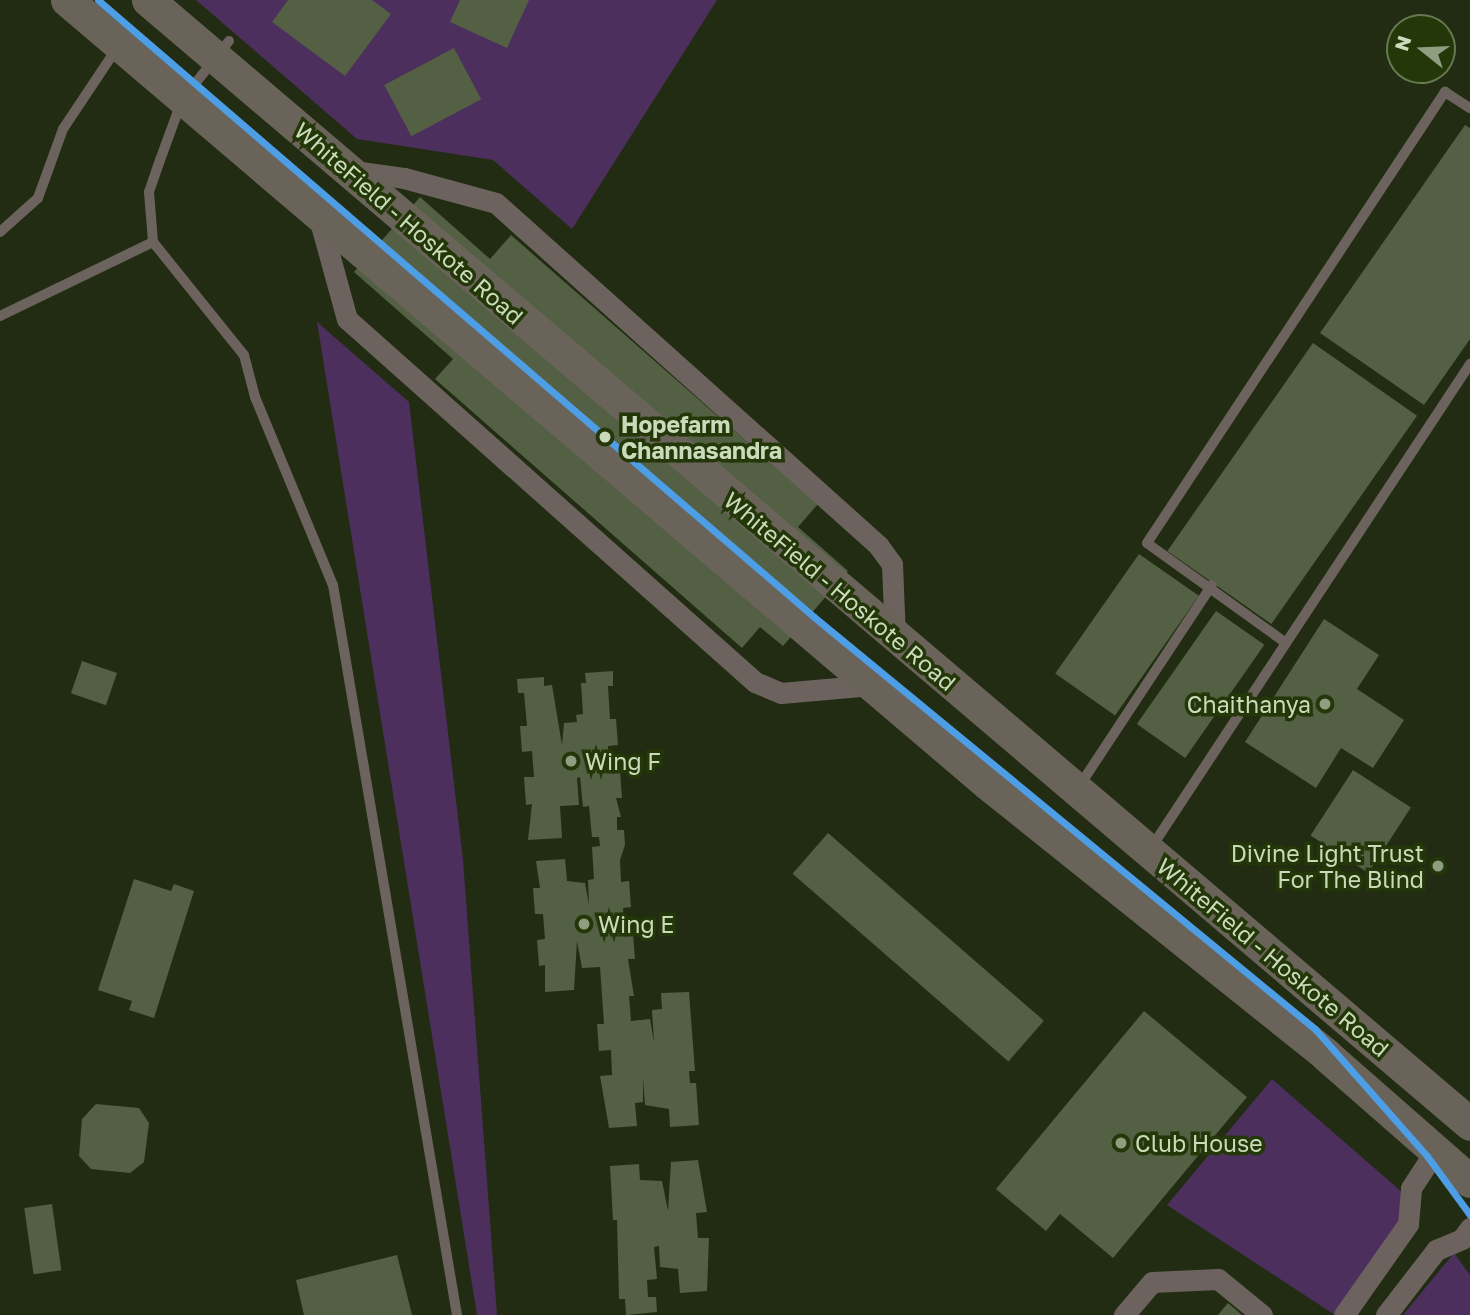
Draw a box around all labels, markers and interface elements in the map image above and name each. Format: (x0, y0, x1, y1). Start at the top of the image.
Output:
north arrow (1386, 14, 1456, 84)
text: N (1389, 33, 1416, 53)
street label: WhiteField - Hoskote Road (289, 116, 529, 330)
place label: Hopefarm Channasandra (621, 410, 782, 464)
marker: Hopefarm Channasandra (595, 427, 615, 447)
street label: WhiteField - Hoskote Road (718, 486, 962, 696)
place label: Chaithanya (1187, 690, 1311, 718)
marker: Chaithanya (1317, 696, 1333, 712)
place label: Wing F (585, 747, 661, 775)
marker: Wing F (563, 753, 579, 769)
place label: Divine Light Trust For The Blind (1231, 839, 1424, 893)
street label: WhiteField - Hoskote Road (1151, 852, 1395, 1062)
marker: Divine Light Trust For The Blind (1430, 858, 1446, 874)
place label: Wing E (598, 910, 674, 938)
marker: Wing E (576, 916, 592, 932)
place label: Club House (1135, 1129, 1263, 1157)
marker: Club House (1113, 1135, 1129, 1151)

